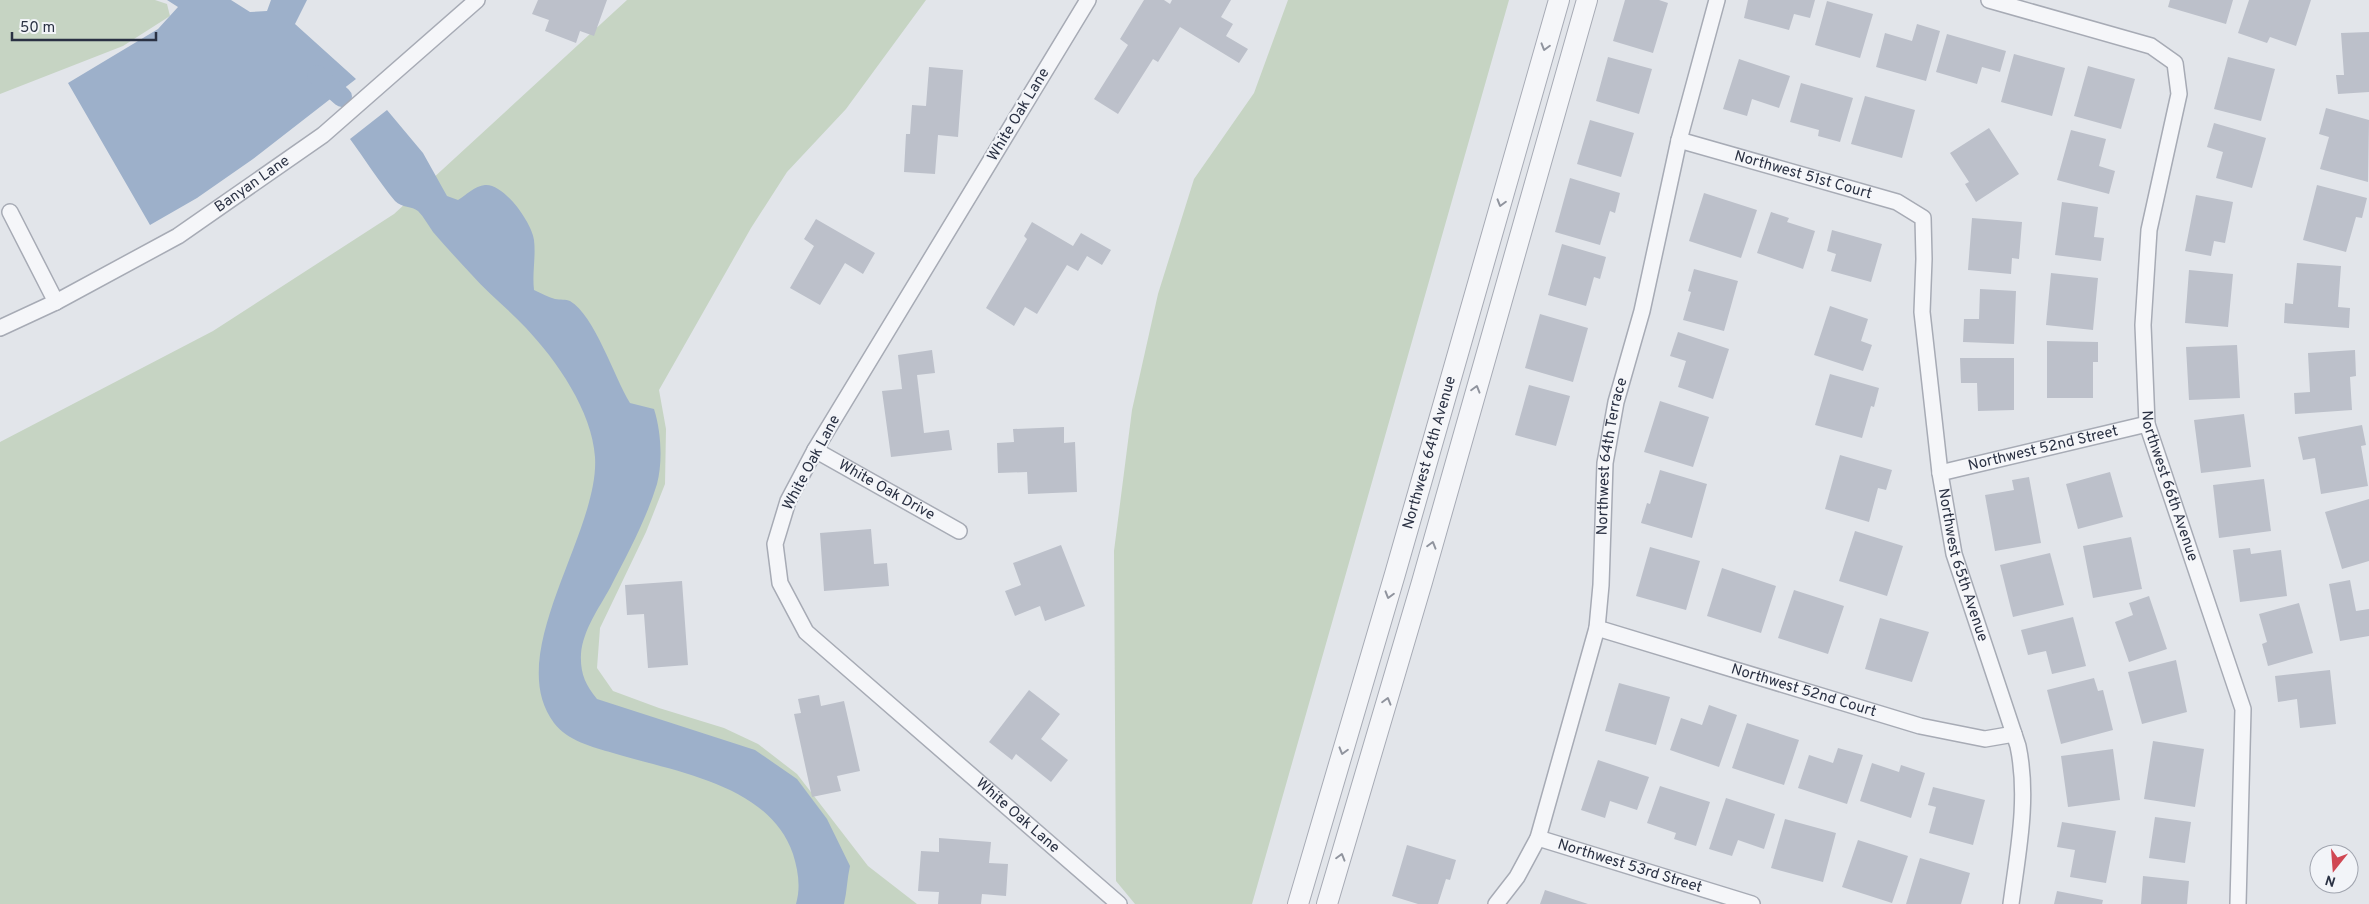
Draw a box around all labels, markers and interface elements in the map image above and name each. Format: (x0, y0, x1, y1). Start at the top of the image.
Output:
scale bar (12, 10, 156, 42)
text: 50 m (20, 19, 55, 38)
one-way arrow (1541, 42, 1551, 50)
street label: White Oak Lane (984, 65, 1054, 165)
street label: Northwest 51st Court (1732, 147, 1874, 204)
street label: Banyan Lane (211, 151, 294, 217)
one-way arrow (1496, 199, 1507, 208)
street label: Northwest 64th Avenue (1399, 374, 1461, 532)
street label: Northwest 64th Terrace (1593, 376, 1632, 536)
one-way arrow (1471, 385, 1481, 394)
street label: Northwest 66th Avenue (2137, 410, 2202, 564)
street label: White Oak Lane (779, 412, 845, 514)
street label: Northwest 52nd Street (1966, 422, 2120, 476)
street label: White Oak Drive (835, 456, 938, 525)
street label: Northwest 65th Avenue (1933, 487, 1992, 644)
one-way arrow (1426, 541, 1437, 550)
one-way arrow (1385, 590, 1395, 599)
street label: Northwest 52nd Court (1729, 660, 1879, 722)
one-way arrow (1381, 698, 1391, 706)
one-way arrow (1339, 746, 1349, 755)
street label: White Oak Lane (972, 774, 1064, 858)
street label: Northwest 53rd Street (1555, 835, 1704, 898)
north arrow (2309, 844, 2359, 894)
one-way arrow (1335, 854, 1345, 862)
text: N (2323, 870, 2338, 890)

